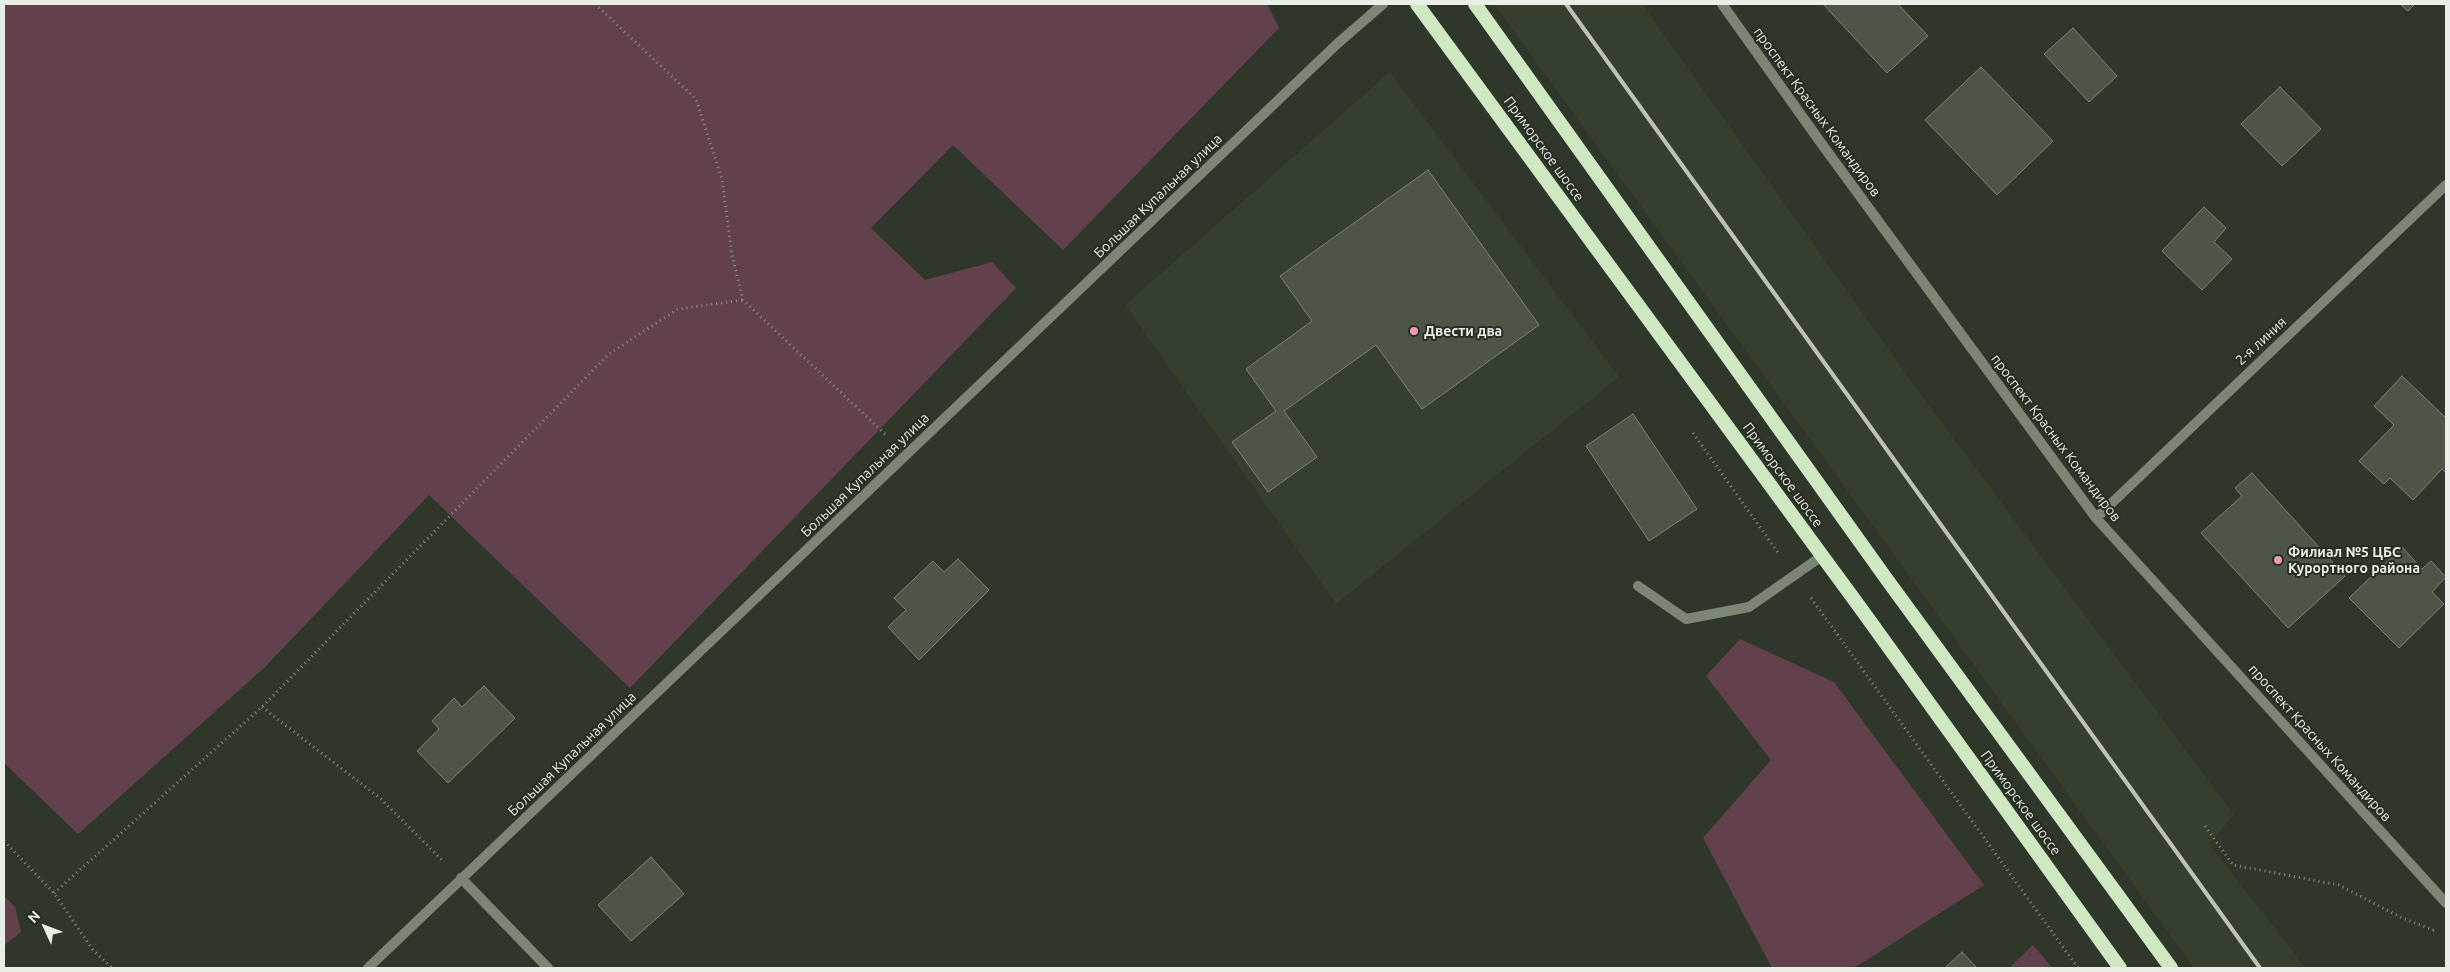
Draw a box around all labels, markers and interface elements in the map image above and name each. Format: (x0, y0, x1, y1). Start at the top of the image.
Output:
street label: проспект Красных Командиров (1750, 24, 1884, 200)
street label: Приморское шоссе (1500, 93, 1588, 205)
street label: Большая Купальная улица (1091, 130, 1225, 262)
street label: 2-я линия (2232, 313, 2290, 369)
place label: Двести два (1424, 323, 1502, 339)
marker: Двести два (1408, 325, 1420, 337)
street label: проспект Красных Командиров (1988, 351, 2124, 525)
street label: Большая Купальная улица (798, 409, 932, 541)
street label: Приморское шоссе (1739, 419, 1827, 531)
place label: Филиал №5 ЦБС Курортного района (2288, 544, 2420, 576)
marker: Филиал №5 ЦБС Курортного района (2272, 554, 2284, 566)
street label: проспект Красных Командиров (2245, 661, 2395, 825)
street label: Большая Купальная улица (505, 688, 639, 820)
street label: Приморское шоссе (1977, 747, 2065, 859)
north arrow (20, 902, 70, 952)
text: N (25, 907, 43, 926)

